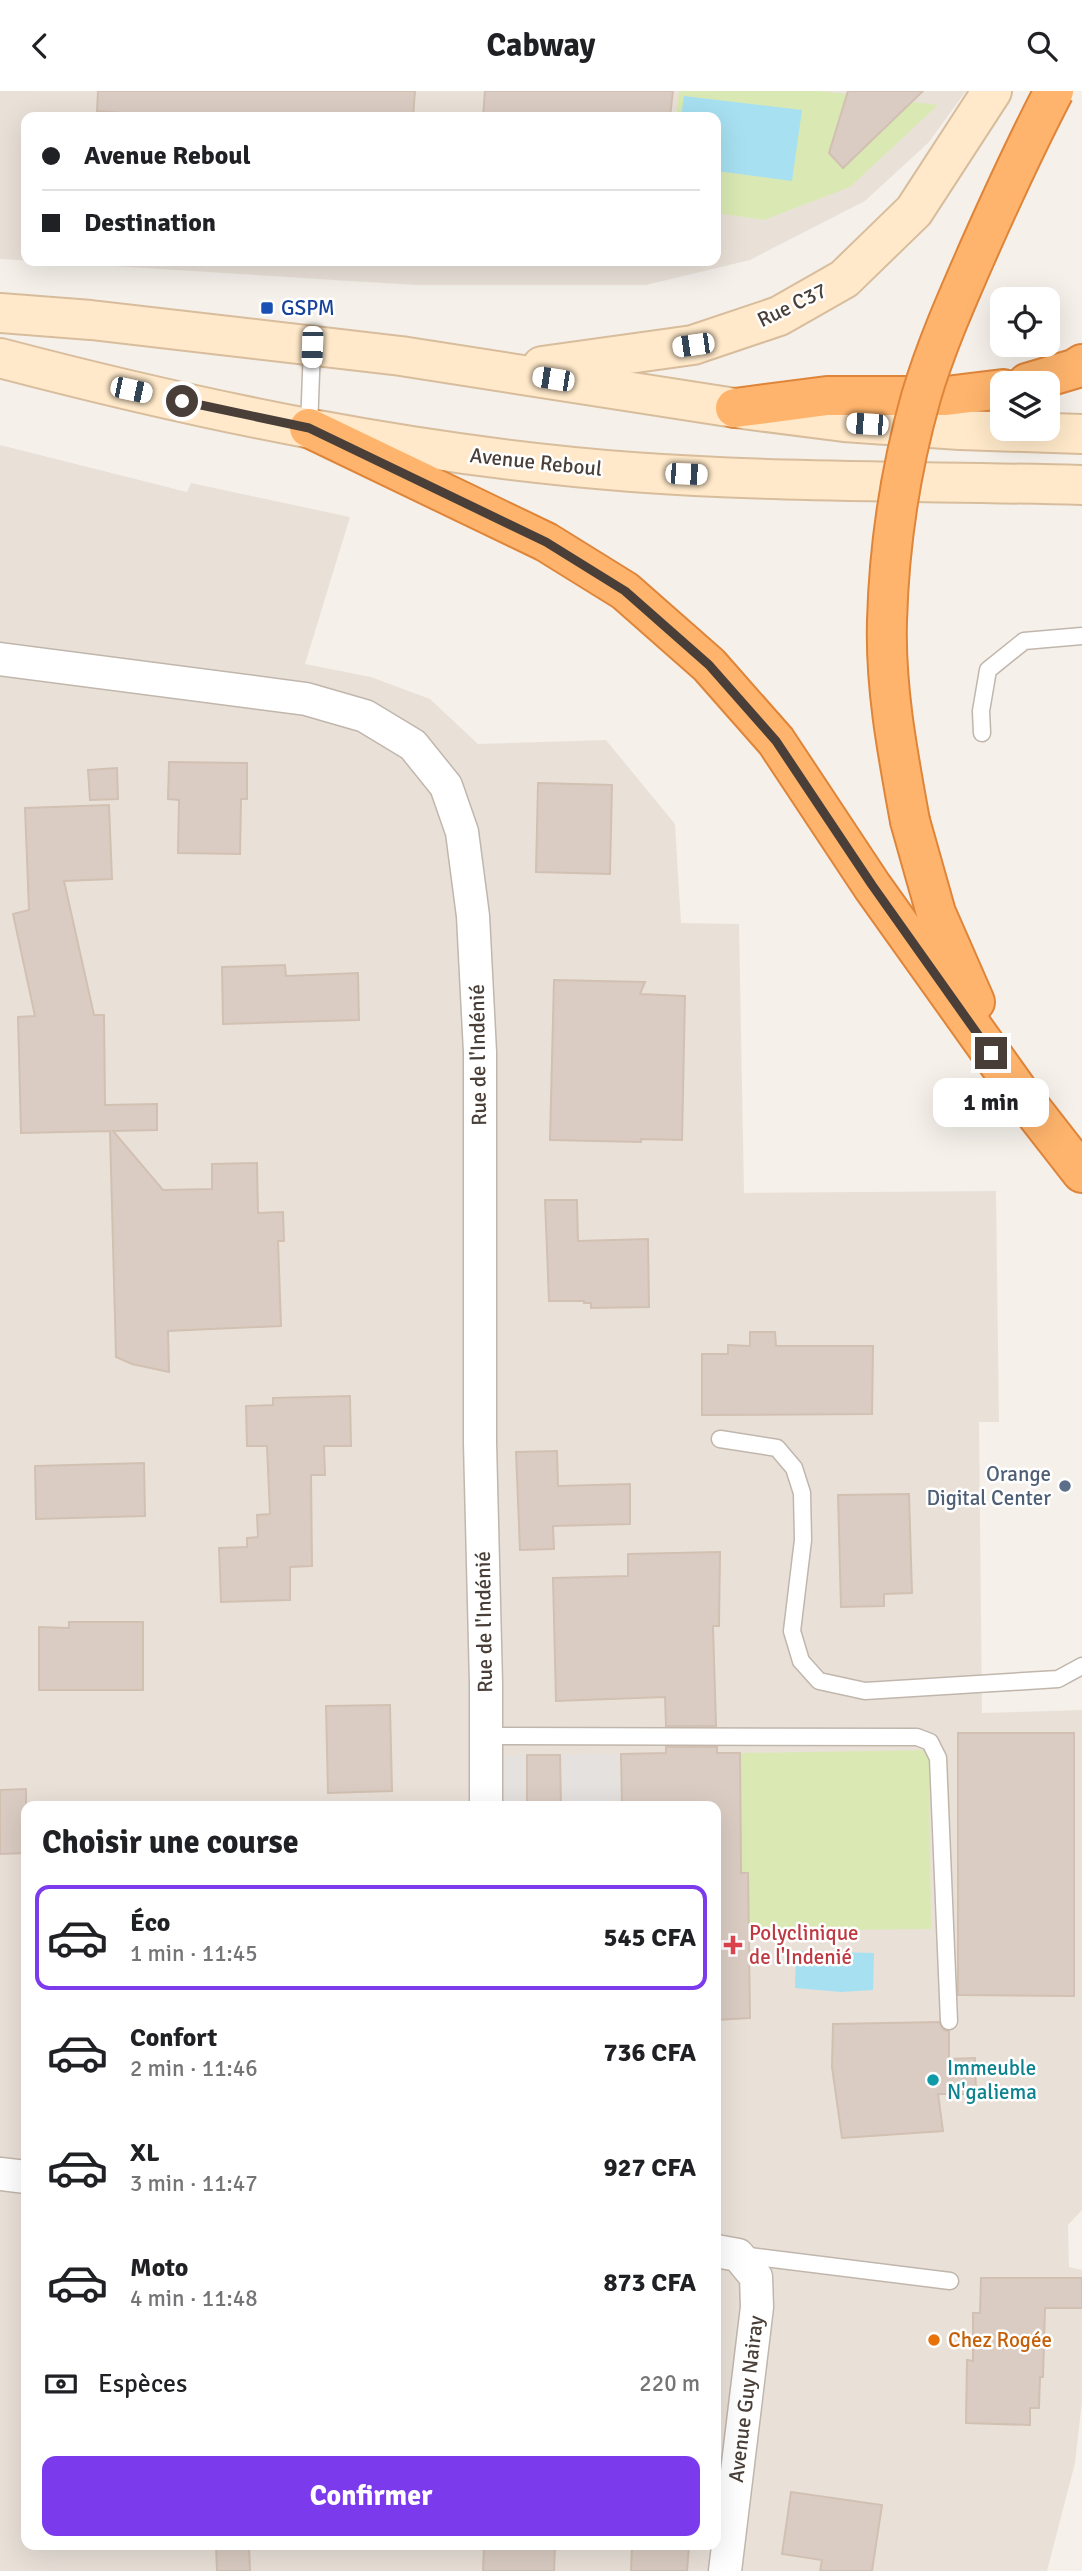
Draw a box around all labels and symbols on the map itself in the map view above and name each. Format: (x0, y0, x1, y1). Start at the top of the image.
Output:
street label: Rue C37 (753, 277, 831, 333)
place label: GSPM (281, 295, 335, 321)
marker: GSPM (259, 300, 275, 316)
car (301, 326, 324, 368)
car (671, 332, 716, 358)
car (531, 365, 576, 393)
car (109, 375, 154, 405)
route start (166, 385, 198, 417)
car (846, 412, 889, 436)
street label: Avenue Reboul (469, 442, 603, 482)
car (665, 463, 708, 485)
street label: Rue de l'Indénié (464, 984, 492, 1126)
route end (975, 1037, 1007, 1069)
callout: 1 min (933, 1077, 1049, 1127)
place label: Orange Digital Center (926, 1461, 1051, 1511)
marker: Orange Digital Center (1057, 1478, 1073, 1494)
street label: Rue de l'Indénié (470, 1551, 498, 1693)
place label: Polyclinique de l'Indenié (749, 1920, 859, 1970)
marker: Polyclinique de l'Indenié (723, 1935, 743, 1955)
place label: Immeuble N'galiema (947, 2055, 1037, 2105)
marker: Immeuble N'galiema (925, 2072, 941, 2088)
street label: Avenue Guy Nairay (723, 2314, 769, 2484)
place label: Chez Rogée (948, 2327, 1052, 2353)
marker: Chez Rogée (926, 2332, 942, 2348)

